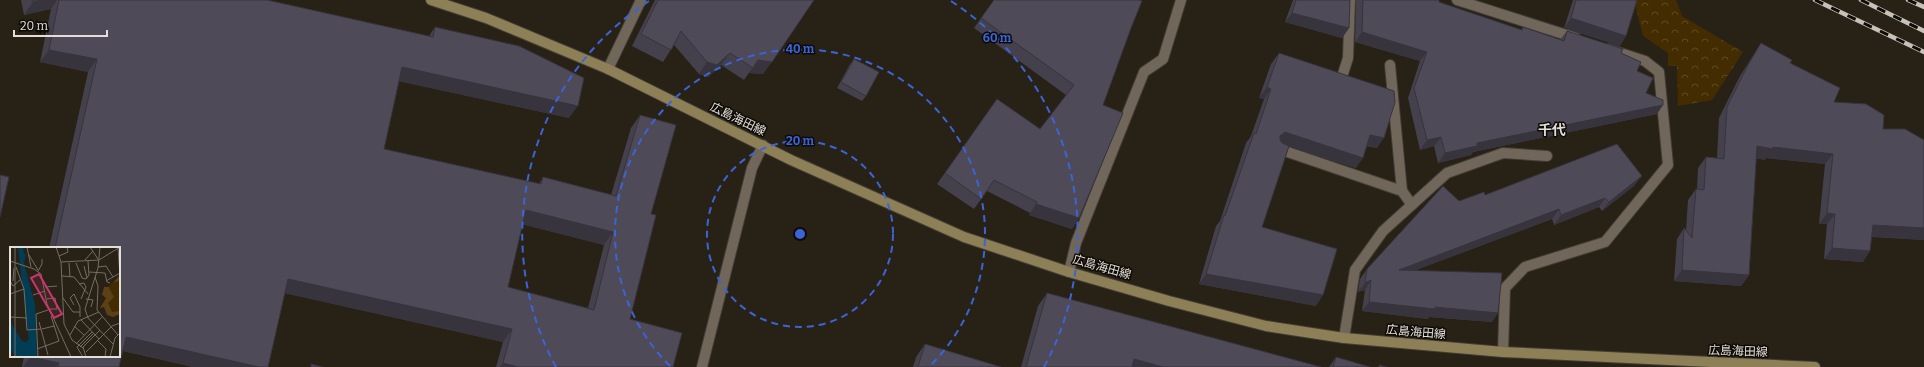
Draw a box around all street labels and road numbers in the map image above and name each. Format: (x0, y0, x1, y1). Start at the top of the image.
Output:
street label: 広島海田線 (708, 100, 768, 138)
street label: 広島海田線 (1071, 252, 1133, 282)
street label: 広島海田線 (1385, 322, 1447, 342)
street label: 広島海田線 (1708, 343, 1768, 359)

